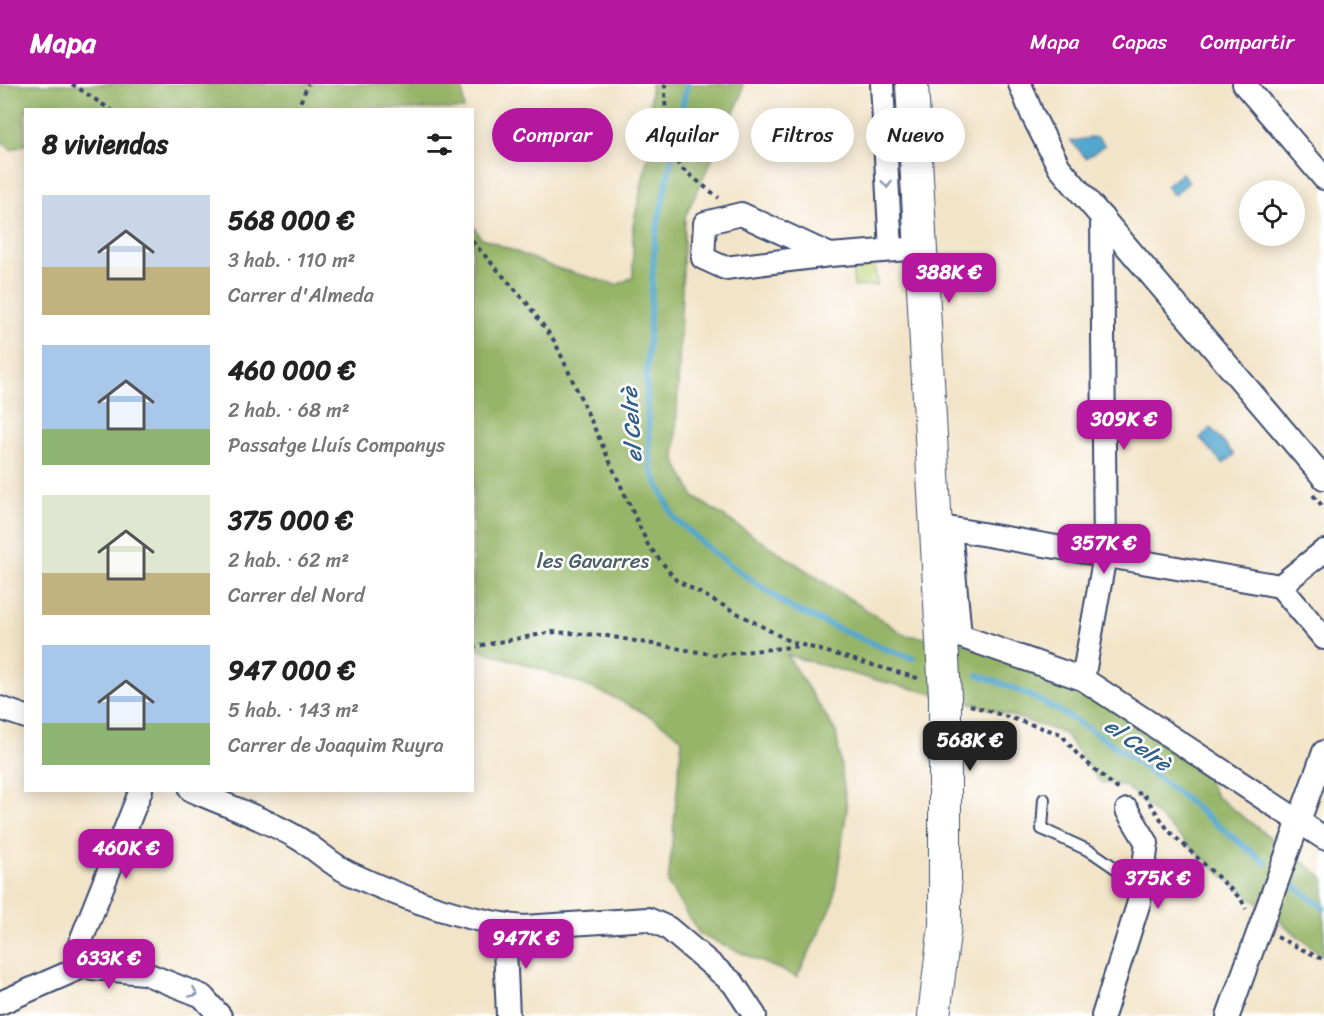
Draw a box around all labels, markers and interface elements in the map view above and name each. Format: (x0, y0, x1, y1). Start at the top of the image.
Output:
text: Mapa (30, 18, 96, 67)
text: Mapa (1030, 23, 1079, 61)
text: Capas (1112, 23, 1167, 61)
text: Compartir (1200, 23, 1294, 61)
chip: Comprar (492, 108, 613, 162)
chip: Alquilar (625, 108, 739, 162)
chip: Filtros (751, 108, 854, 162)
chip: Nuevo (866, 108, 965, 162)
text: 8 viviendas (42, 121, 168, 167)
icon: filters (423, 128, 456, 161)
one-way arrow (881, 180, 894, 189)
map controls (1239, 180, 1305, 246)
button: locate (1239, 180, 1305, 246)
text: 568 000 € (228, 197, 354, 243)
icon: home (90, 219, 162, 291)
text: 3 hab. · 110 m² (228, 243, 355, 278)
pin: 388K € (900, 253, 998, 304)
text: 388K € (916, 255, 982, 290)
text: Carrer d'Almeda (228, 278, 374, 313)
text: 460 000 € (228, 347, 356, 393)
icon: home (90, 369, 162, 441)
water label: el Celrè (609, 384, 654, 464)
text: 2 hab. · 68 m² (228, 393, 350, 428)
pin: 309K € (1075, 400, 1173, 451)
text: 309K € (1091, 402, 1157, 437)
text: Passatge Lluís Companys (228, 428, 445, 463)
text: 375 000 € (228, 497, 353, 543)
icon: home (90, 519, 162, 591)
pin: 357K € (1055, 524, 1153, 575)
text: 357K € (1071, 526, 1137, 561)
park label: les Gavarres (537, 542, 650, 580)
text: 2 hab. · 62 m² (228, 543, 349, 578)
text: Carrer del Nord (228, 578, 364, 613)
text: 947 000 € (228, 647, 355, 693)
icon: home (90, 669, 162, 741)
text: 5 hab. · 143 m² (228, 693, 359, 728)
water label: el Celrè (1096, 707, 1182, 784)
pin: 568K € (921, 721, 1019, 772)
text: 568K € (937, 723, 1003, 758)
text: Carrer de Joaquim Ruyra (228, 728, 444, 763)
pin: 460K € (77, 829, 175, 880)
text: 460K € (92, 831, 160, 866)
pin: 375K € (1109, 859, 1207, 910)
text: 375K € (1125, 861, 1191, 896)
pin: 947K € (477, 919, 575, 970)
text: 947K € (493, 921, 559, 956)
pin: 633K € (60, 939, 158, 990)
text: 633K € (77, 941, 141, 976)
one-way arrow (187, 986, 198, 998)

